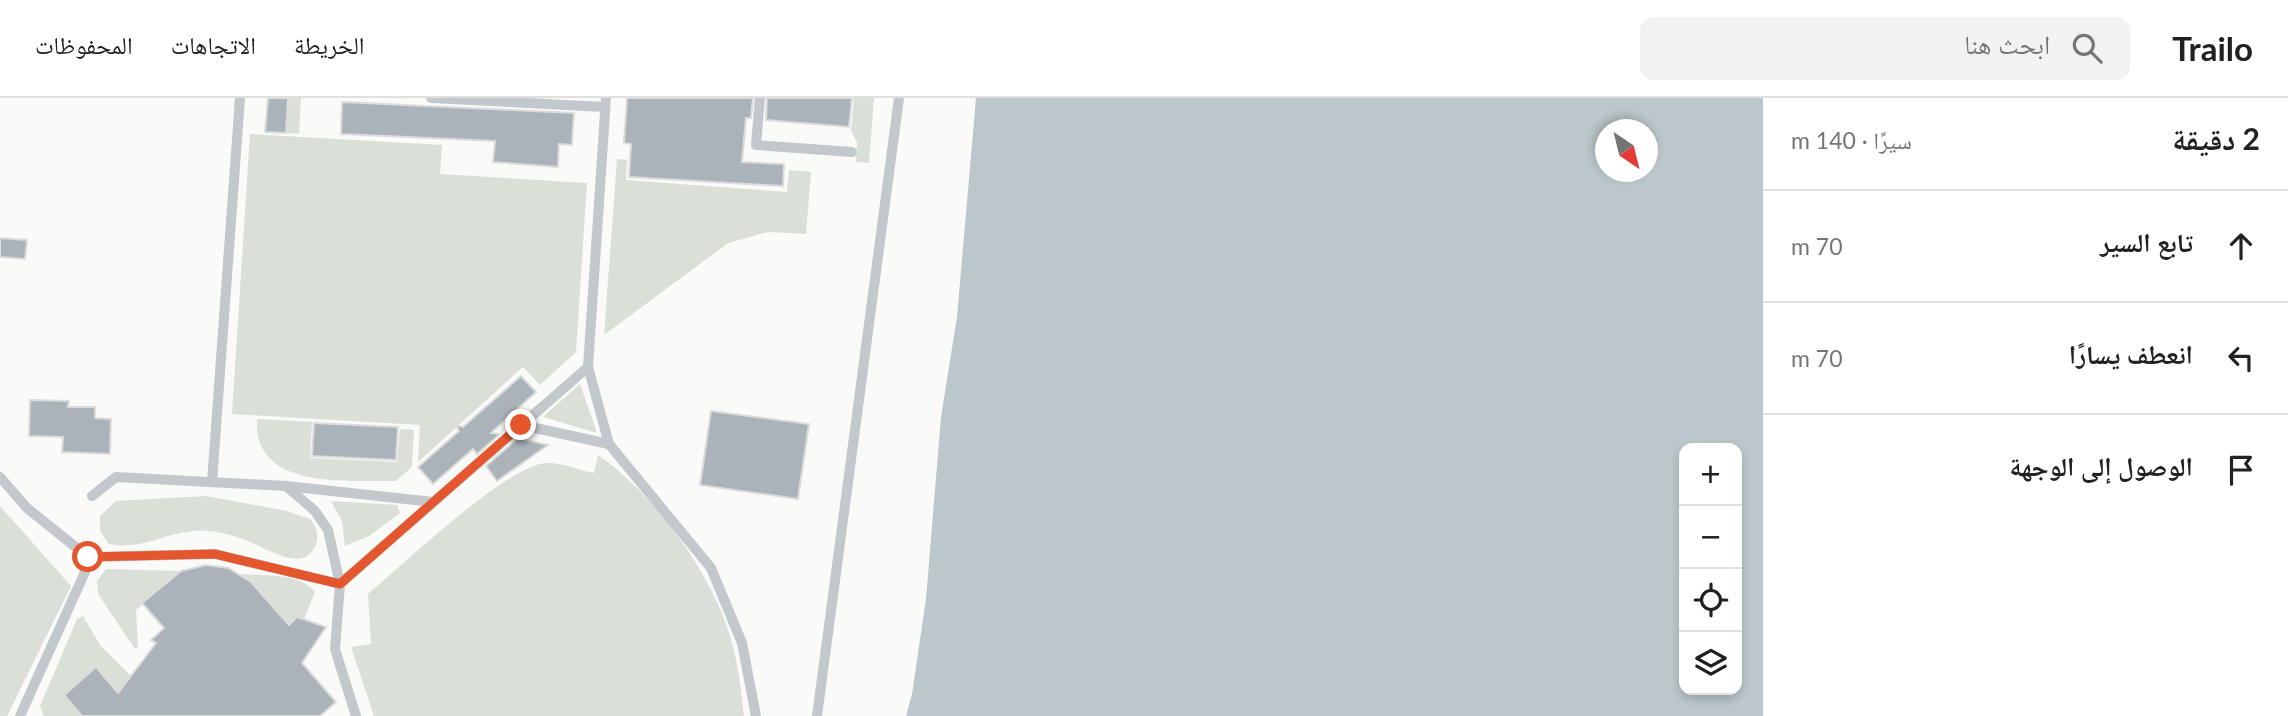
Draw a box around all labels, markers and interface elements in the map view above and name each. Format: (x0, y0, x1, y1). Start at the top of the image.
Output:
search box (1640, 17, 2130, 80)
text: ابحث هنا (1964, 28, 2050, 60)
text: Trailo (2172, 28, 2253, 68)
icon: search (2068, 29, 2106, 67)
text: المحفوظات (35, 30, 133, 59)
text: الاتجاهات (171, 30, 256, 59)
text: الخريطة (294, 30, 365, 59)
north arrow (1595, 119, 1658, 182)
text: 2 دقيقة (2172, 120, 2260, 156)
text: سيرًا · 140 m (1791, 126, 1912, 154)
text: تابع السير (2100, 226, 2193, 258)
icon: ahead (2222, 227, 2260, 265)
text: 70 m (1791, 232, 1843, 260)
text: انعطف يسارًا (2069, 338, 2193, 370)
icon: left (2222, 339, 2260, 377)
text: 70 m (1791, 344, 1843, 372)
route end (505, 409, 536, 440)
map controls (1679, 443, 1742, 695)
button: + (1679, 443, 1742, 506)
text: الوصول إلى الوجهة (2009, 450, 2193, 482)
icon: arrive (2222, 451, 2260, 489)
button: − (1679, 506, 1742, 569)
route start (72, 541, 103, 572)
button: locate (1679, 569, 1742, 632)
button: layers (1679, 632, 1742, 695)

